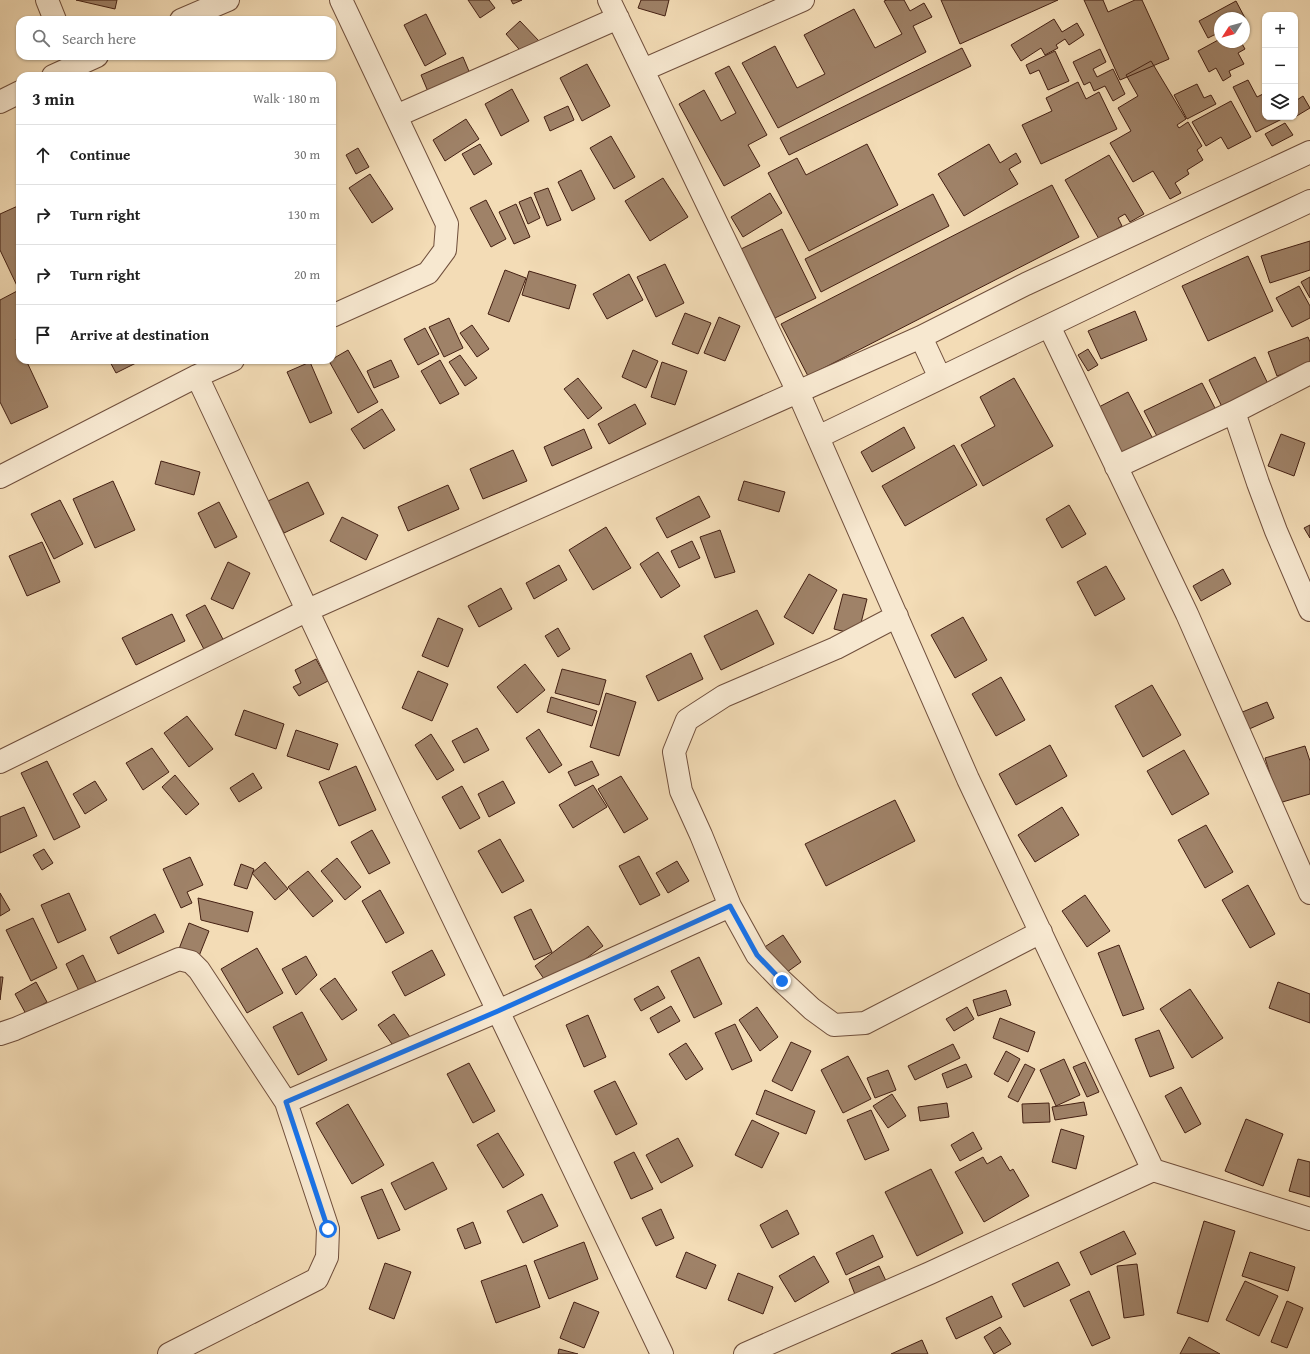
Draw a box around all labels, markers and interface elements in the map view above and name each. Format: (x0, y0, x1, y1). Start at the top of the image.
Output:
north arrow (1214, 12, 1250, 48)
map controls (1262, 12, 1298, 120)
button: + (1262, 12, 1298, 48)
search box (16, 16, 336, 60)
icon: search (30, 27, 52, 49)
text: Search here (62, 28, 136, 49)
button: − (1262, 48, 1298, 84)
button: layers (1262, 84, 1298, 120)
text: 3 min (32, 86, 74, 111)
text: Walk · 180 m (253, 89, 320, 108)
icon: ahead (32, 144, 54, 166)
text: Continue (70, 144, 131, 165)
text: 30 m (294, 145, 320, 164)
icon: right (32, 204, 54, 226)
text: Turn right (70, 204, 141, 225)
text: 130 m (288, 205, 320, 224)
icon: right (32, 264, 54, 286)
text: Turn right (70, 264, 141, 285)
text: 20 m (294, 265, 320, 284)
icon: arrive (32, 324, 54, 346)
text: Arrive at destination (70, 324, 209, 345)
route end (773, 972, 791, 990)
route start (319, 1220, 337, 1238)

